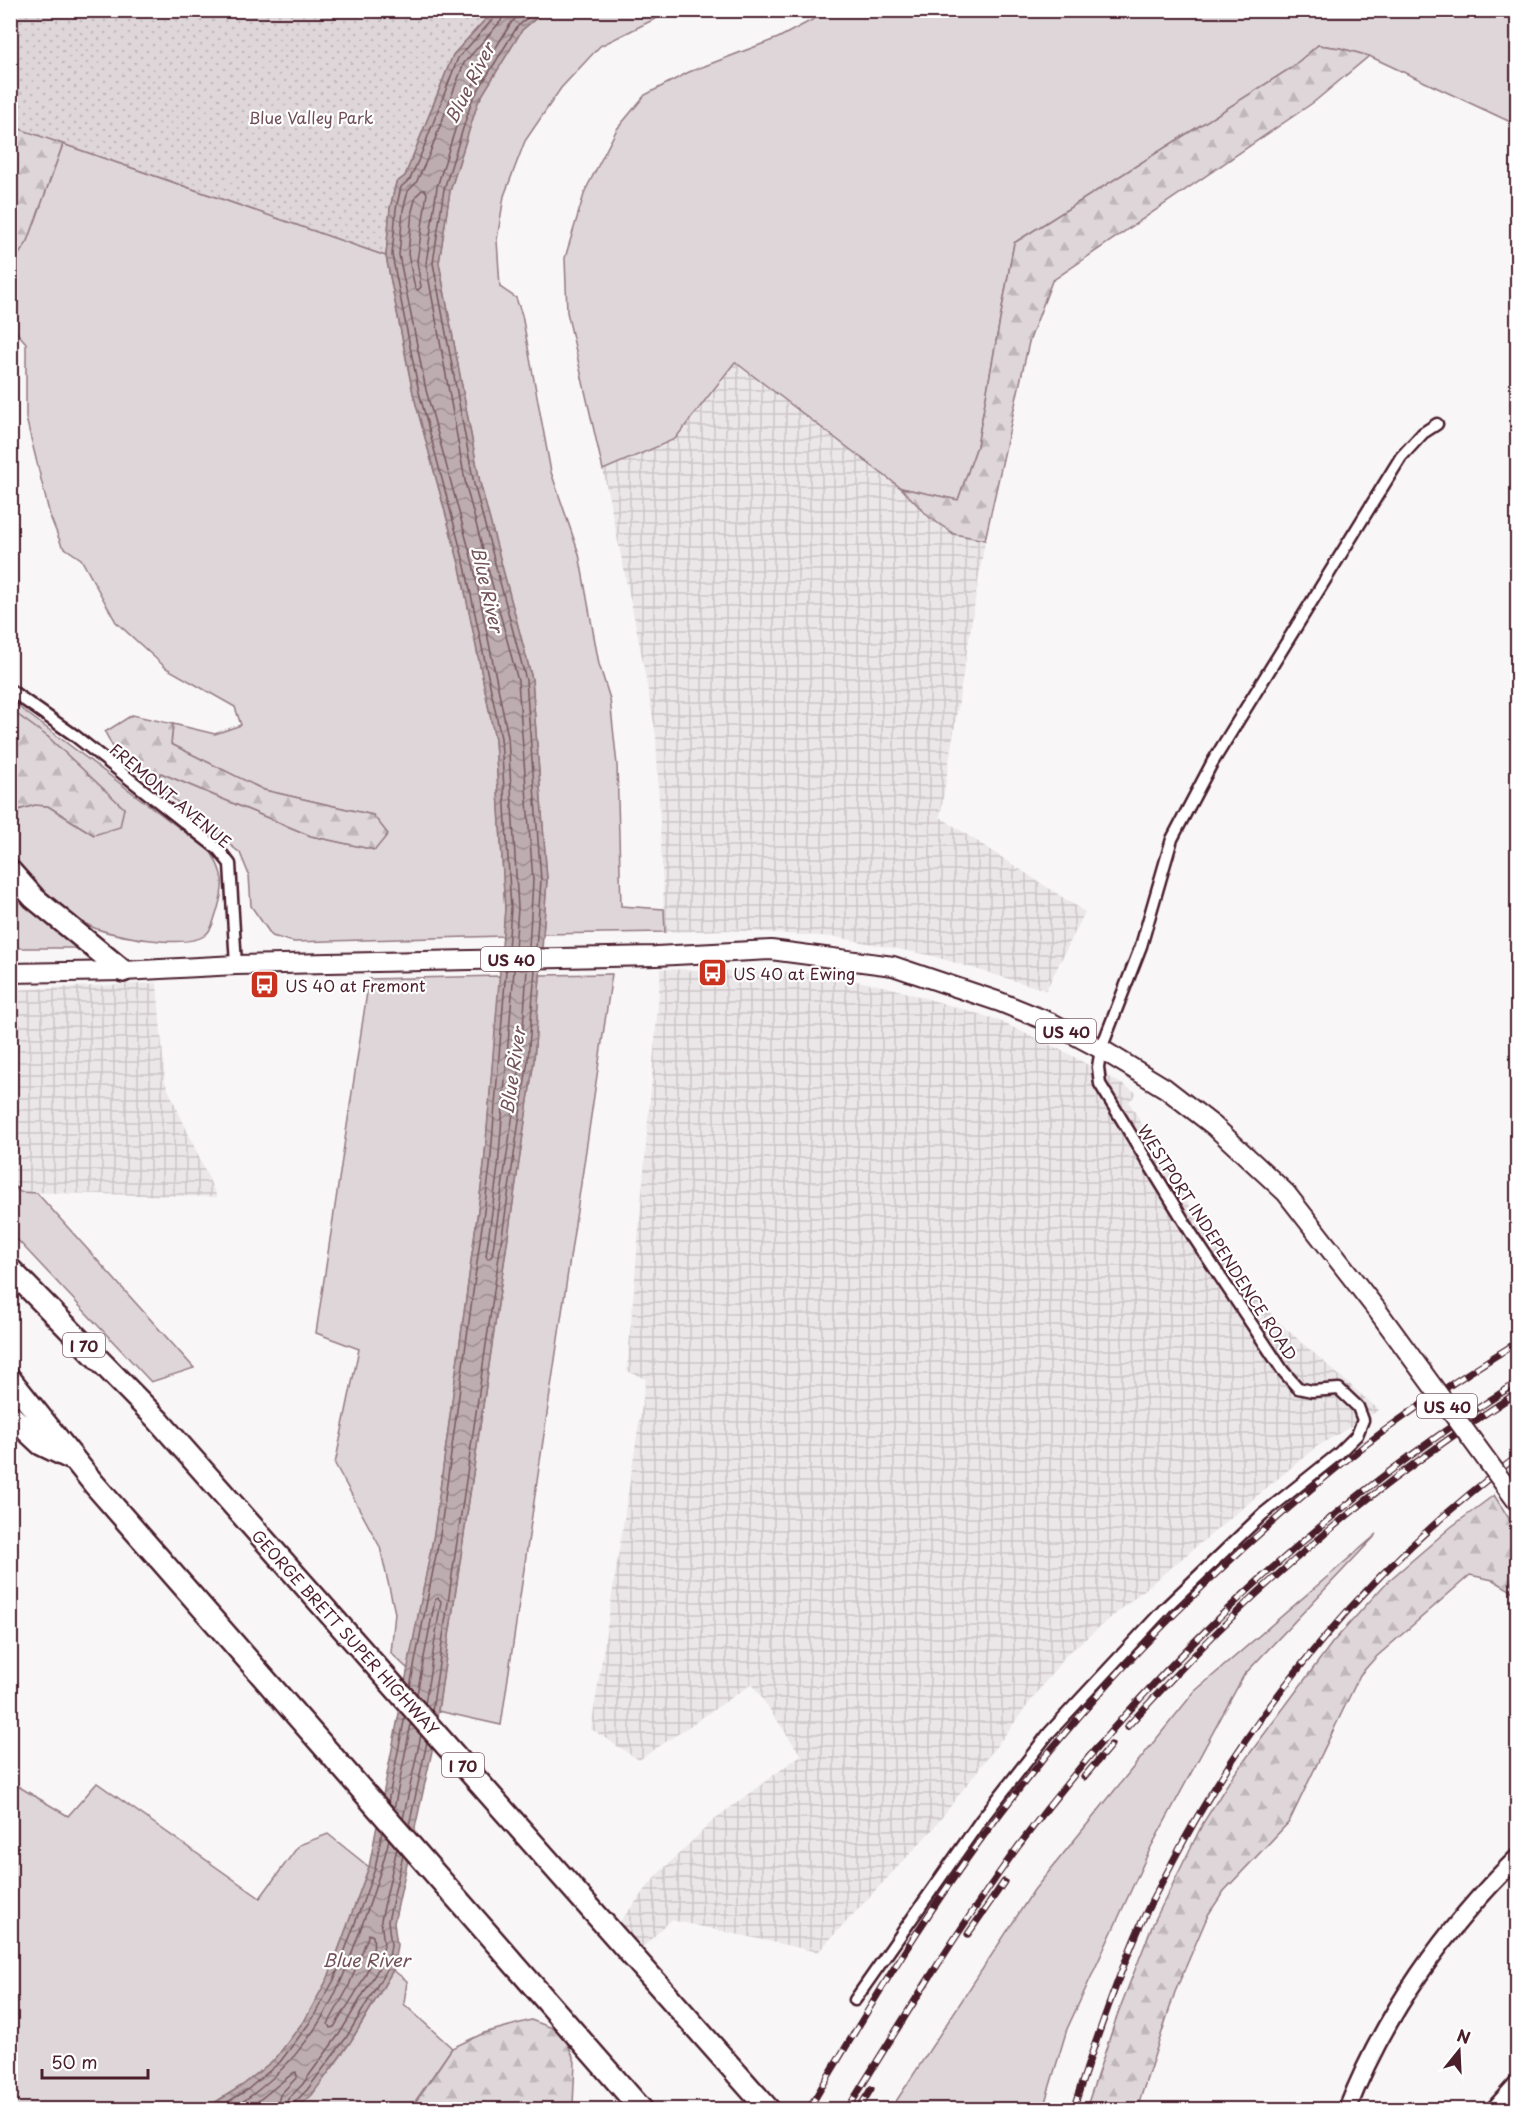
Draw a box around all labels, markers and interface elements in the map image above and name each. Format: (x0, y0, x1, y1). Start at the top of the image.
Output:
water label: Blue River (437, 35, 502, 128)
park label: Blue Valley Park (248, 105, 374, 129)
water label: Blue River (465, 543, 512, 637)
street label: FREMONT AVENUE (105, 737, 237, 853)
road number: US 40 (481, 947, 541, 971)
bus stop icon: US 40 at Ewing (696, 957, 728, 989)
place label: US 40 at Ewing (733, 961, 855, 985)
bus stop icon: US 40 at Fremont (248, 969, 280, 1001)
place label: US 40 at Fremont (285, 973, 426, 997)
road number: US 40 (1036, 1019, 1096, 1043)
water label: Blue River (493, 1023, 532, 1116)
street label: WESTPORT INDEPENDENCE ROAD (1132, 1119, 1304, 1365)
road number: I 70 (63, 1333, 105, 1357)
road number: US 40 (1417, 1394, 1477, 1418)
street label: GEORGE BRETT SUPER HIGHWAY (247, 1524, 445, 1740)
road number: I 70 (442, 1753, 484, 1777)
water label: Blue River (322, 1946, 413, 1973)
north arrow (1429, 2021, 1489, 2081)
text: N (1454, 2022, 1474, 2049)
scale bar (42, 2042, 148, 2080)
text: 50 m (51, 2048, 98, 2075)

